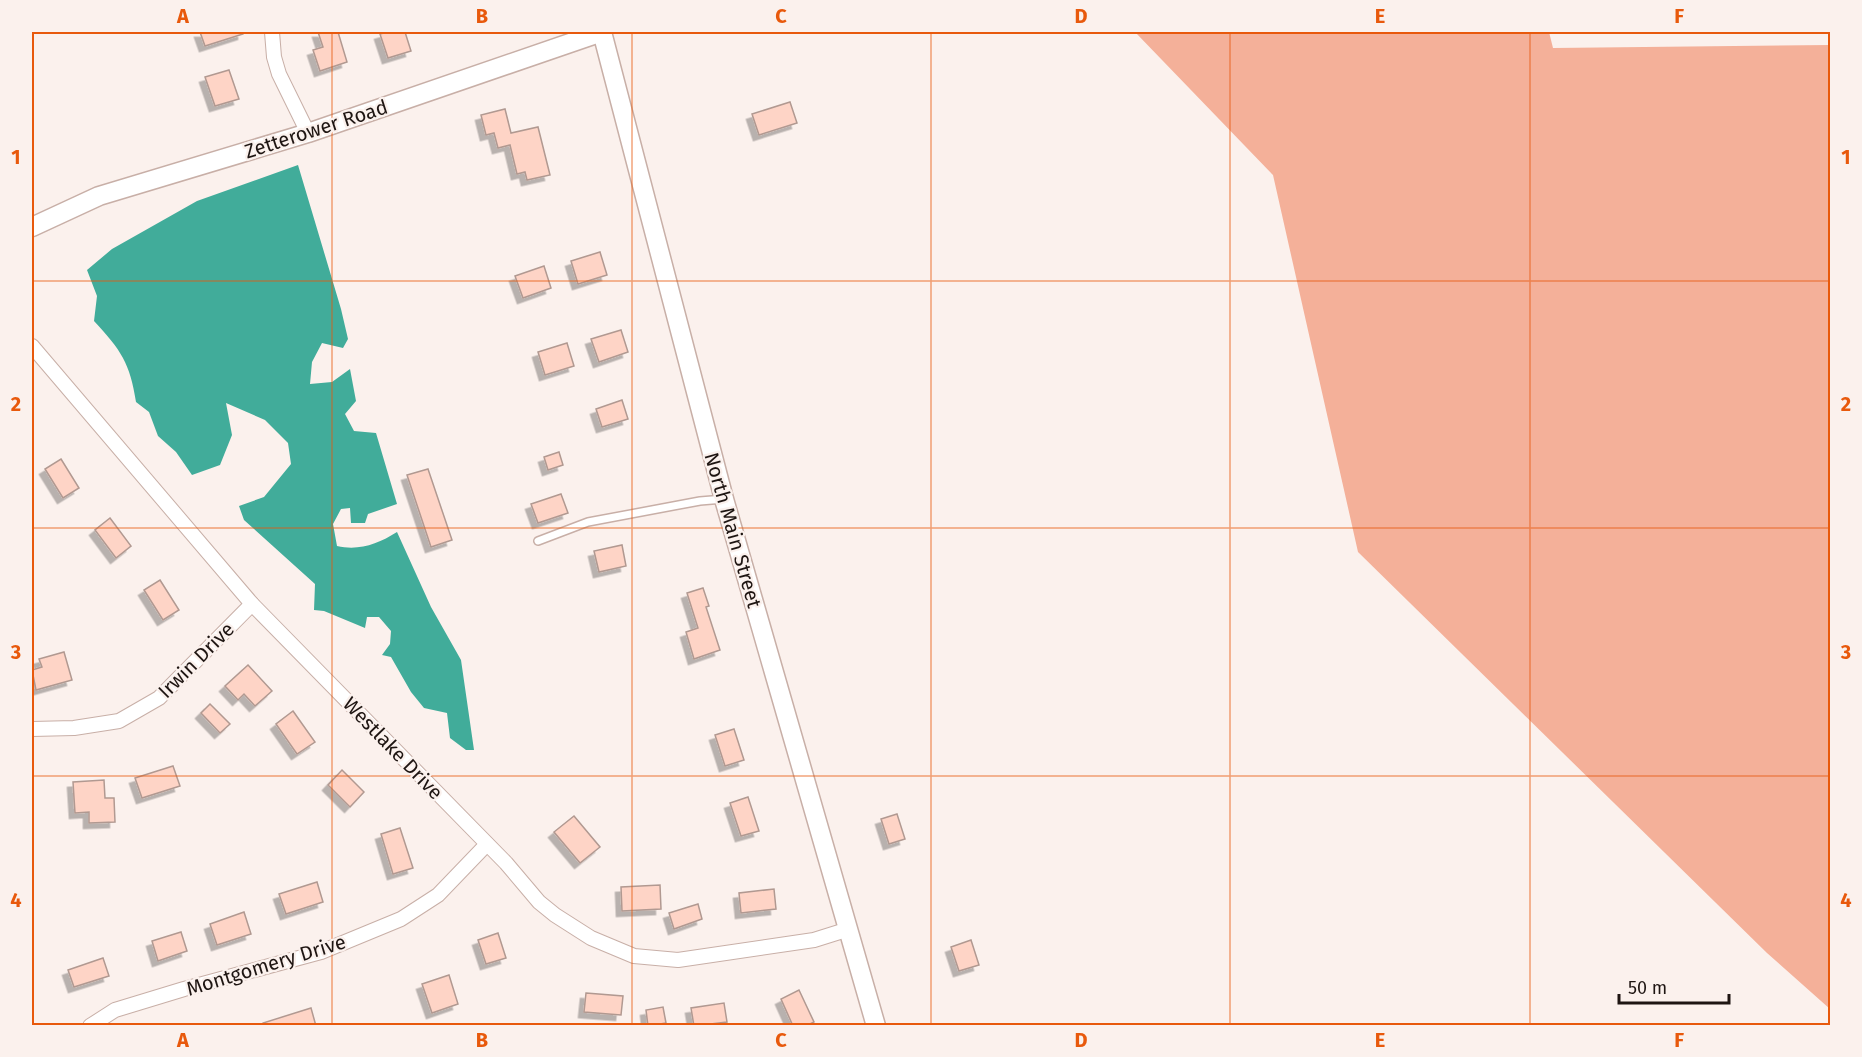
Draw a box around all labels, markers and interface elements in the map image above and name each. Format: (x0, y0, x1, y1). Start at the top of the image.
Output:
text: A (176, 4, 190, 28)
text: B (476, 4, 488, 28)
text: C (775, 4, 787, 28)
text: D (1074, 4, 1088, 28)
text: E (1375, 4, 1385, 28)
text: F (1674, 4, 1684, 28)
street label: Zetterower Road (241, 95, 391, 163)
text: 1 (11, 145, 21, 169)
text: 1 (1841, 145, 1851, 169)
text: 2 (11, 392, 21, 416)
text: 2 (1841, 392, 1851, 416)
street label: North Main Street (699, 449, 767, 611)
street label: Irwin Drive (153, 617, 239, 703)
text: 3 (10, 640, 21, 664)
text: 3 (1840, 640, 1851, 664)
street label: Westlake Drive (338, 692, 448, 804)
text: 4 (10, 888, 22, 912)
text: 4 (1840, 888, 1852, 912)
street label: Montgomery Drive (183, 929, 349, 1001)
scale bar (1619, 967, 1728, 1005)
text: 50 m (1628, 977, 1667, 999)
text: A (176, 1028, 190, 1052)
text: B (476, 1028, 488, 1052)
text: C (775, 1028, 787, 1052)
text: D (1074, 1028, 1088, 1052)
text: E (1375, 1028, 1385, 1052)
text: F (1674, 1028, 1684, 1052)

